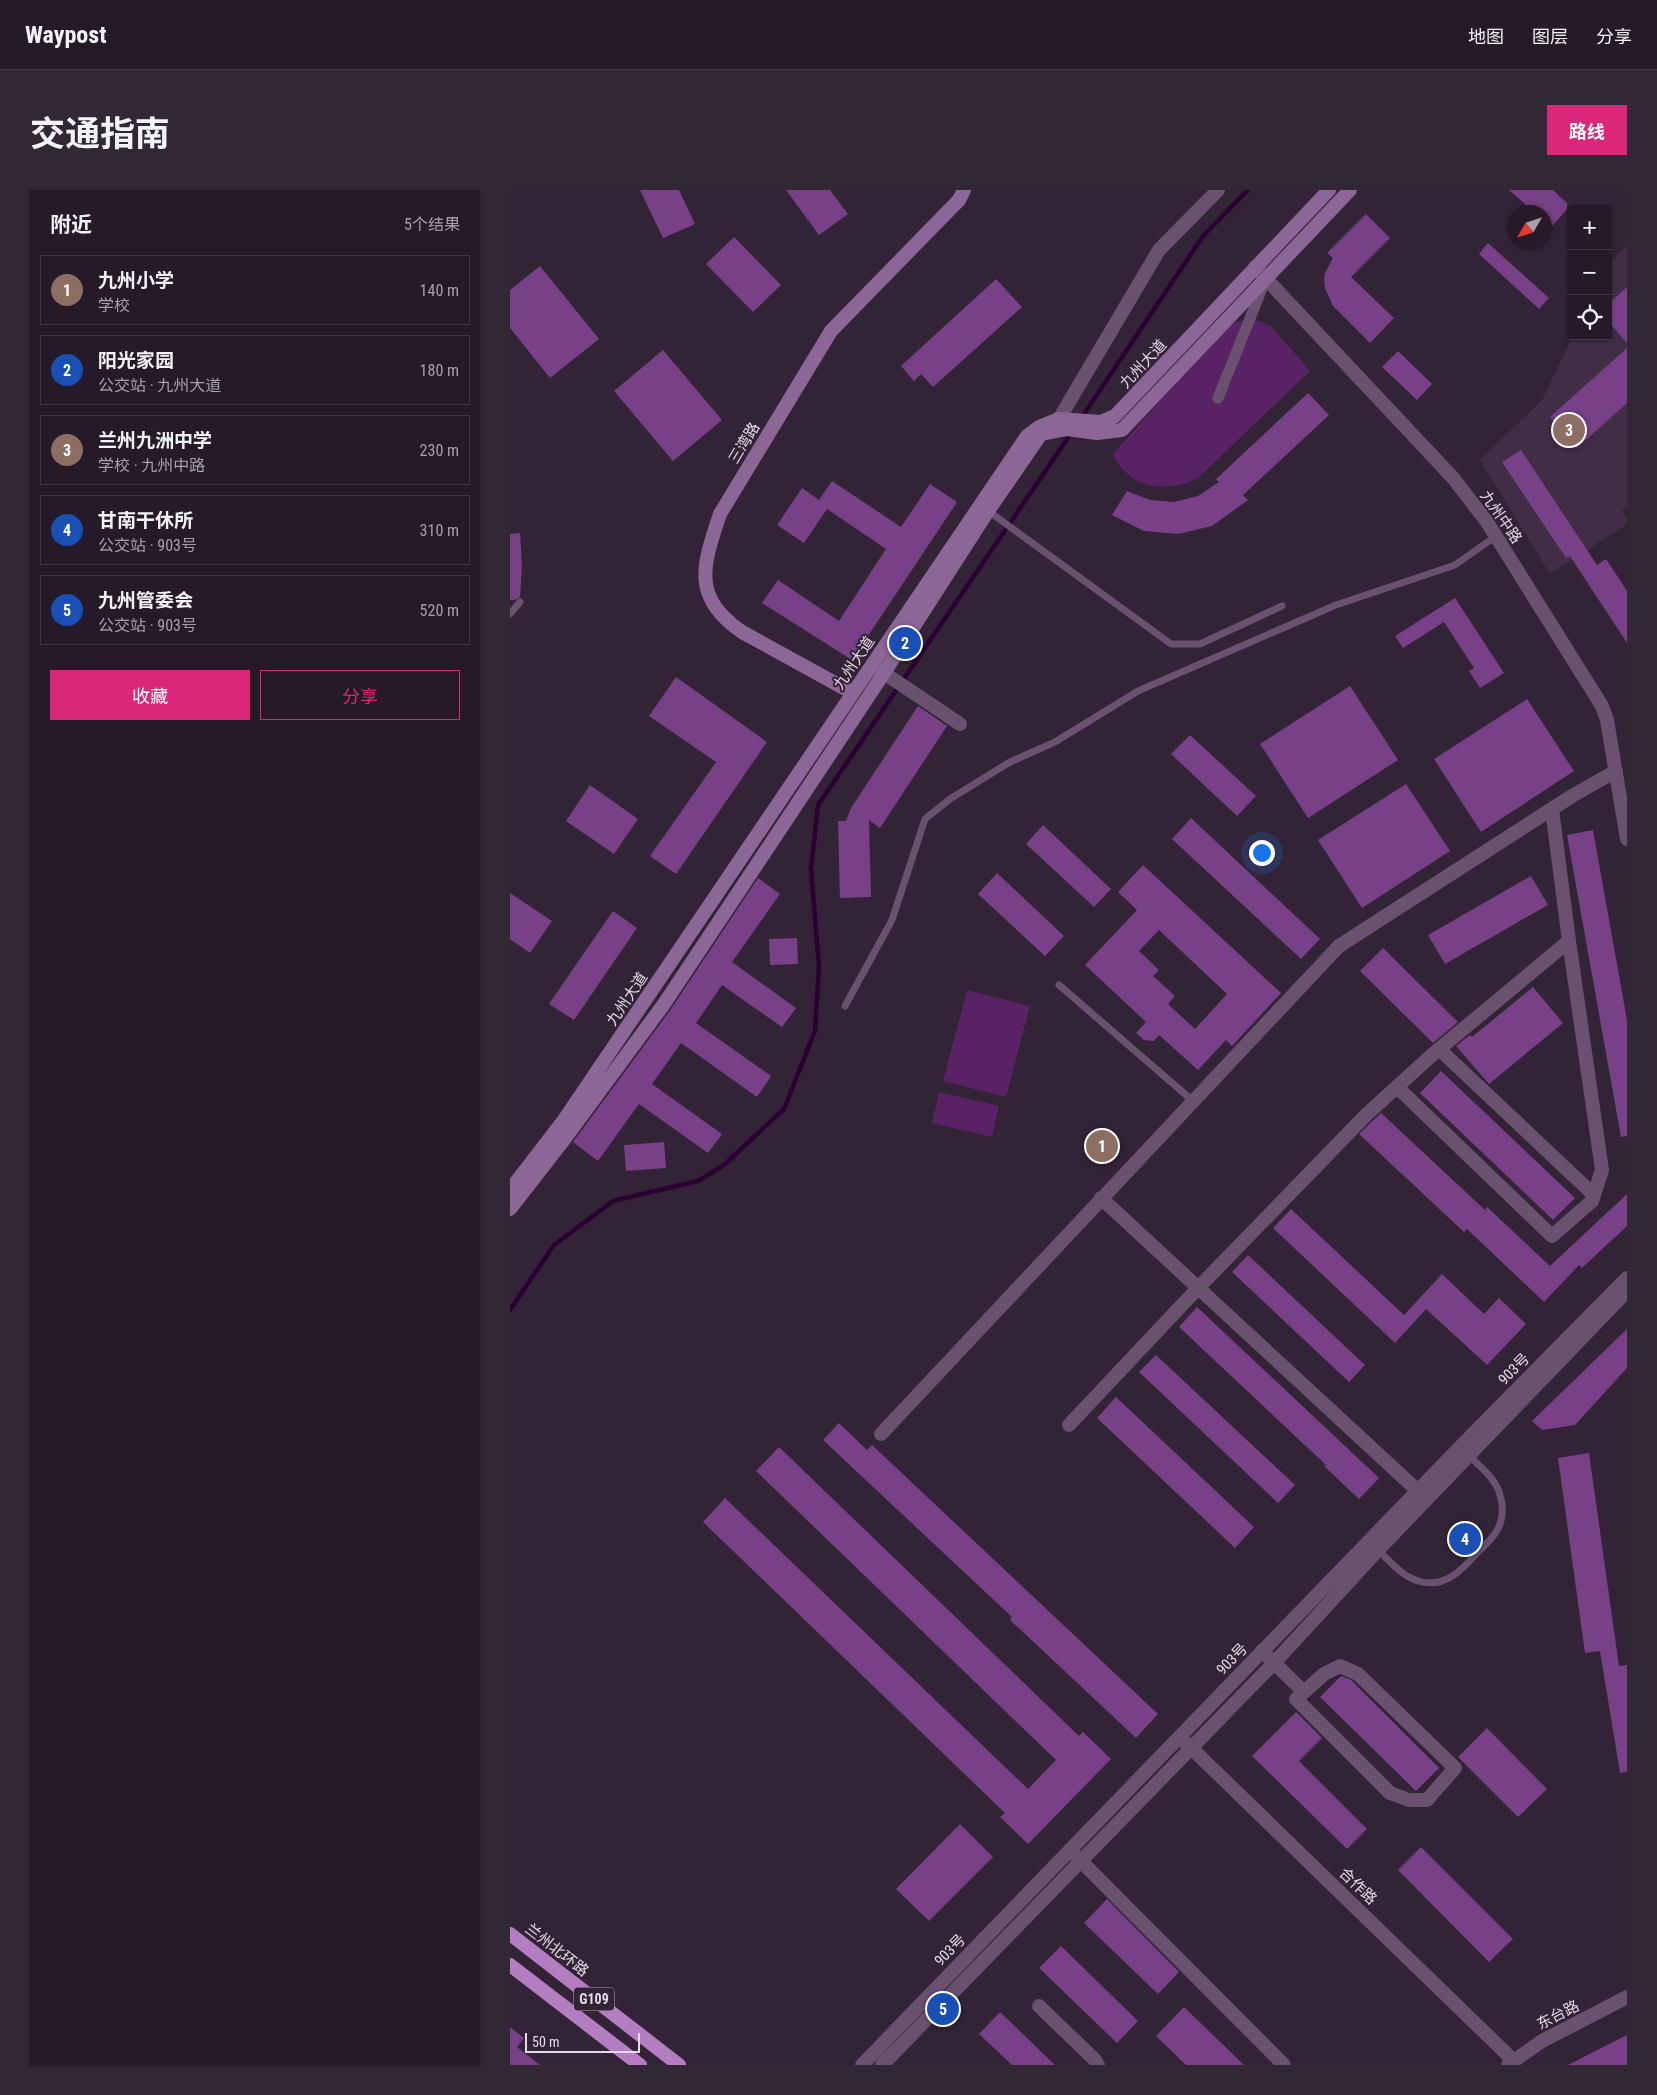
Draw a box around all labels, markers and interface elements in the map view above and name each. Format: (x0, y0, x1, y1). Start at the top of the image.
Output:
text: Waypost (25, 21, 107, 49)
text: 地图 (1468, 26, 1504, 47)
text: 图层 (1532, 26, 1568, 47)
text: 分享 (1596, 26, 1632, 47)
button: 路线 (1547, 105, 1627, 155)
text: 交通指南 (30, 114, 170, 155)
north arrow (1507, 205, 1552, 250)
map controls (1567, 205, 1612, 340)
button: + (1567, 205, 1612, 250)
text: 附近 (50, 213, 92, 237)
text: 5个结果 (404, 215, 460, 234)
button: − (1567, 250, 1612, 295)
text: 九州小学 (98, 269, 174, 292)
text: 1 (63, 281, 71, 300)
text: 140 m (420, 281, 459, 300)
button: locate (1567, 295, 1612, 340)
text: 学校 (98, 296, 130, 315)
street label: 九州大道 (1116, 336, 1170, 392)
text: 阳光家园 (98, 349, 174, 372)
text: 2 (63, 361, 71, 380)
text: 180 m (420, 361, 459, 380)
text: 公交站 · 九州大道 (98, 376, 221, 395)
pin: 3 (1553, 411, 1585, 449)
street label: 三湾路 (725, 419, 763, 467)
text: 兰州九洲中学 (98, 429, 212, 452)
text: 3 (63, 441, 71, 460)
text: 230 m (420, 441, 459, 460)
text: 学校 · 九州中路 (98, 456, 205, 475)
street label: 九州中路 (1476, 487, 1526, 547)
text: 甘南干休所 (98, 509, 193, 532)
text: 4 (63, 521, 71, 540)
text: 310 m (420, 521, 459, 540)
text: 公交站 · 903号 (98, 536, 197, 555)
text: 九州管委会 (98, 589, 193, 612)
text: 5 (63, 601, 71, 620)
text: 520 m (420, 601, 459, 620)
text: 公交站 · 903号 (98, 616, 197, 635)
pin: 2 (889, 624, 921, 662)
street label: 九州大道 (830, 633, 878, 693)
button: 收藏 (50, 670, 250, 720)
button: 分享 (260, 670, 460, 720)
your location (1249, 840, 1275, 866)
street label: 九州大道 (603, 969, 651, 1029)
pin: 1 (1086, 1127, 1118, 1165)
street label: 903号 (1494, 1349, 1534, 1389)
pin: 4 (1449, 1520, 1481, 1558)
street label: 903号 (1213, 1639, 1251, 1679)
street label: 合作路 (1336, 1864, 1380, 1908)
street label: 兰州北环路 (522, 1920, 592, 1980)
street label: 903号 (931, 1930, 969, 1970)
road number: G109 (574, 1988, 614, 2010)
pin: 5 (927, 1990, 959, 2028)
street label: 东台路 (1534, 1997, 1582, 2033)
scale bar (525, 2030, 640, 2053)
text: 50 m (532, 2034, 560, 2050)

